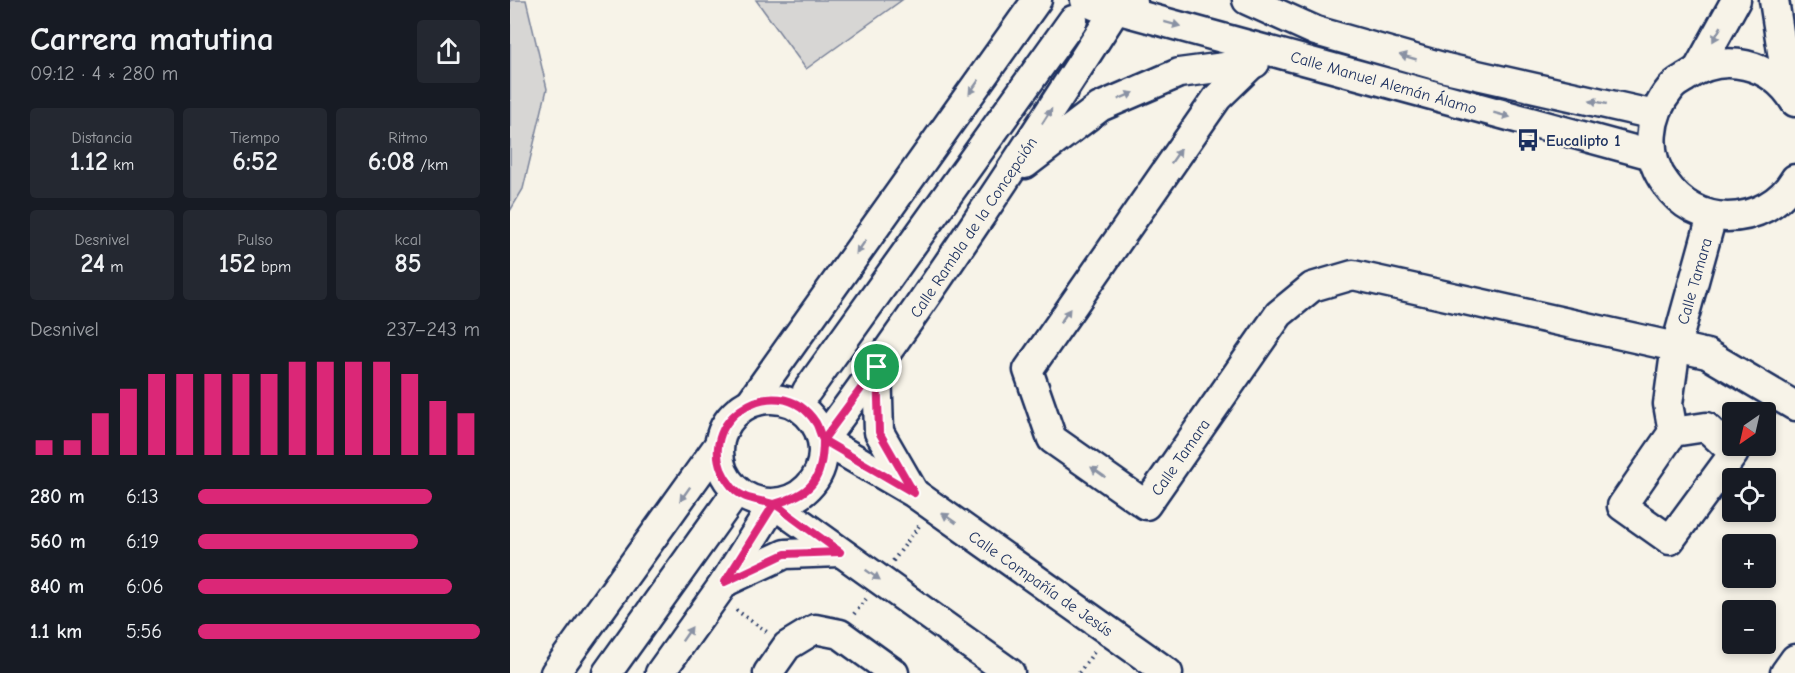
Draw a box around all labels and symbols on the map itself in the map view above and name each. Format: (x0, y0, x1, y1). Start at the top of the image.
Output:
one-way arrow (1164, 20, 1182, 29)
one-way arrow (1712, 26, 1722, 43)
street label: Calle Manuel Alemán Álamo (1288, 47, 1479, 118)
one-way arrow (1399, 52, 1417, 61)
one-way arrow (968, 80, 980, 95)
one-way arrow (1118, 91, 1136, 101)
one-way arrow (1588, 96, 1607, 106)
one-way arrow (1042, 108, 1053, 124)
one-way arrow (1493, 110, 1511, 120)
bus stop icon: Eucalipto 1 (1515, 127, 1541, 153)
place label: Eucalipto 1 (1546, 132, 1620, 150)
street label: Calle Rambla de la Concepción (907, 134, 1041, 321)
one-way arrow (1170, 148, 1181, 164)
street label: Calle Tamara (1674, 236, 1716, 327)
one-way arrow (855, 238, 867, 254)
one-way arrow (1059, 309, 1071, 325)
pin (851, 341, 902, 392)
north arrow (1722, 402, 1776, 456)
street label: Calle Tamara (1148, 416, 1214, 499)
one-way arrow (1091, 466, 1107, 478)
one-way arrow (679, 486, 691, 501)
one-way arrow (941, 513, 957, 524)
street label: Calle Compañía de Jesús (965, 527, 1116, 641)
one-way arrow (865, 569, 881, 580)
one-way arrow (681, 627, 693, 643)

